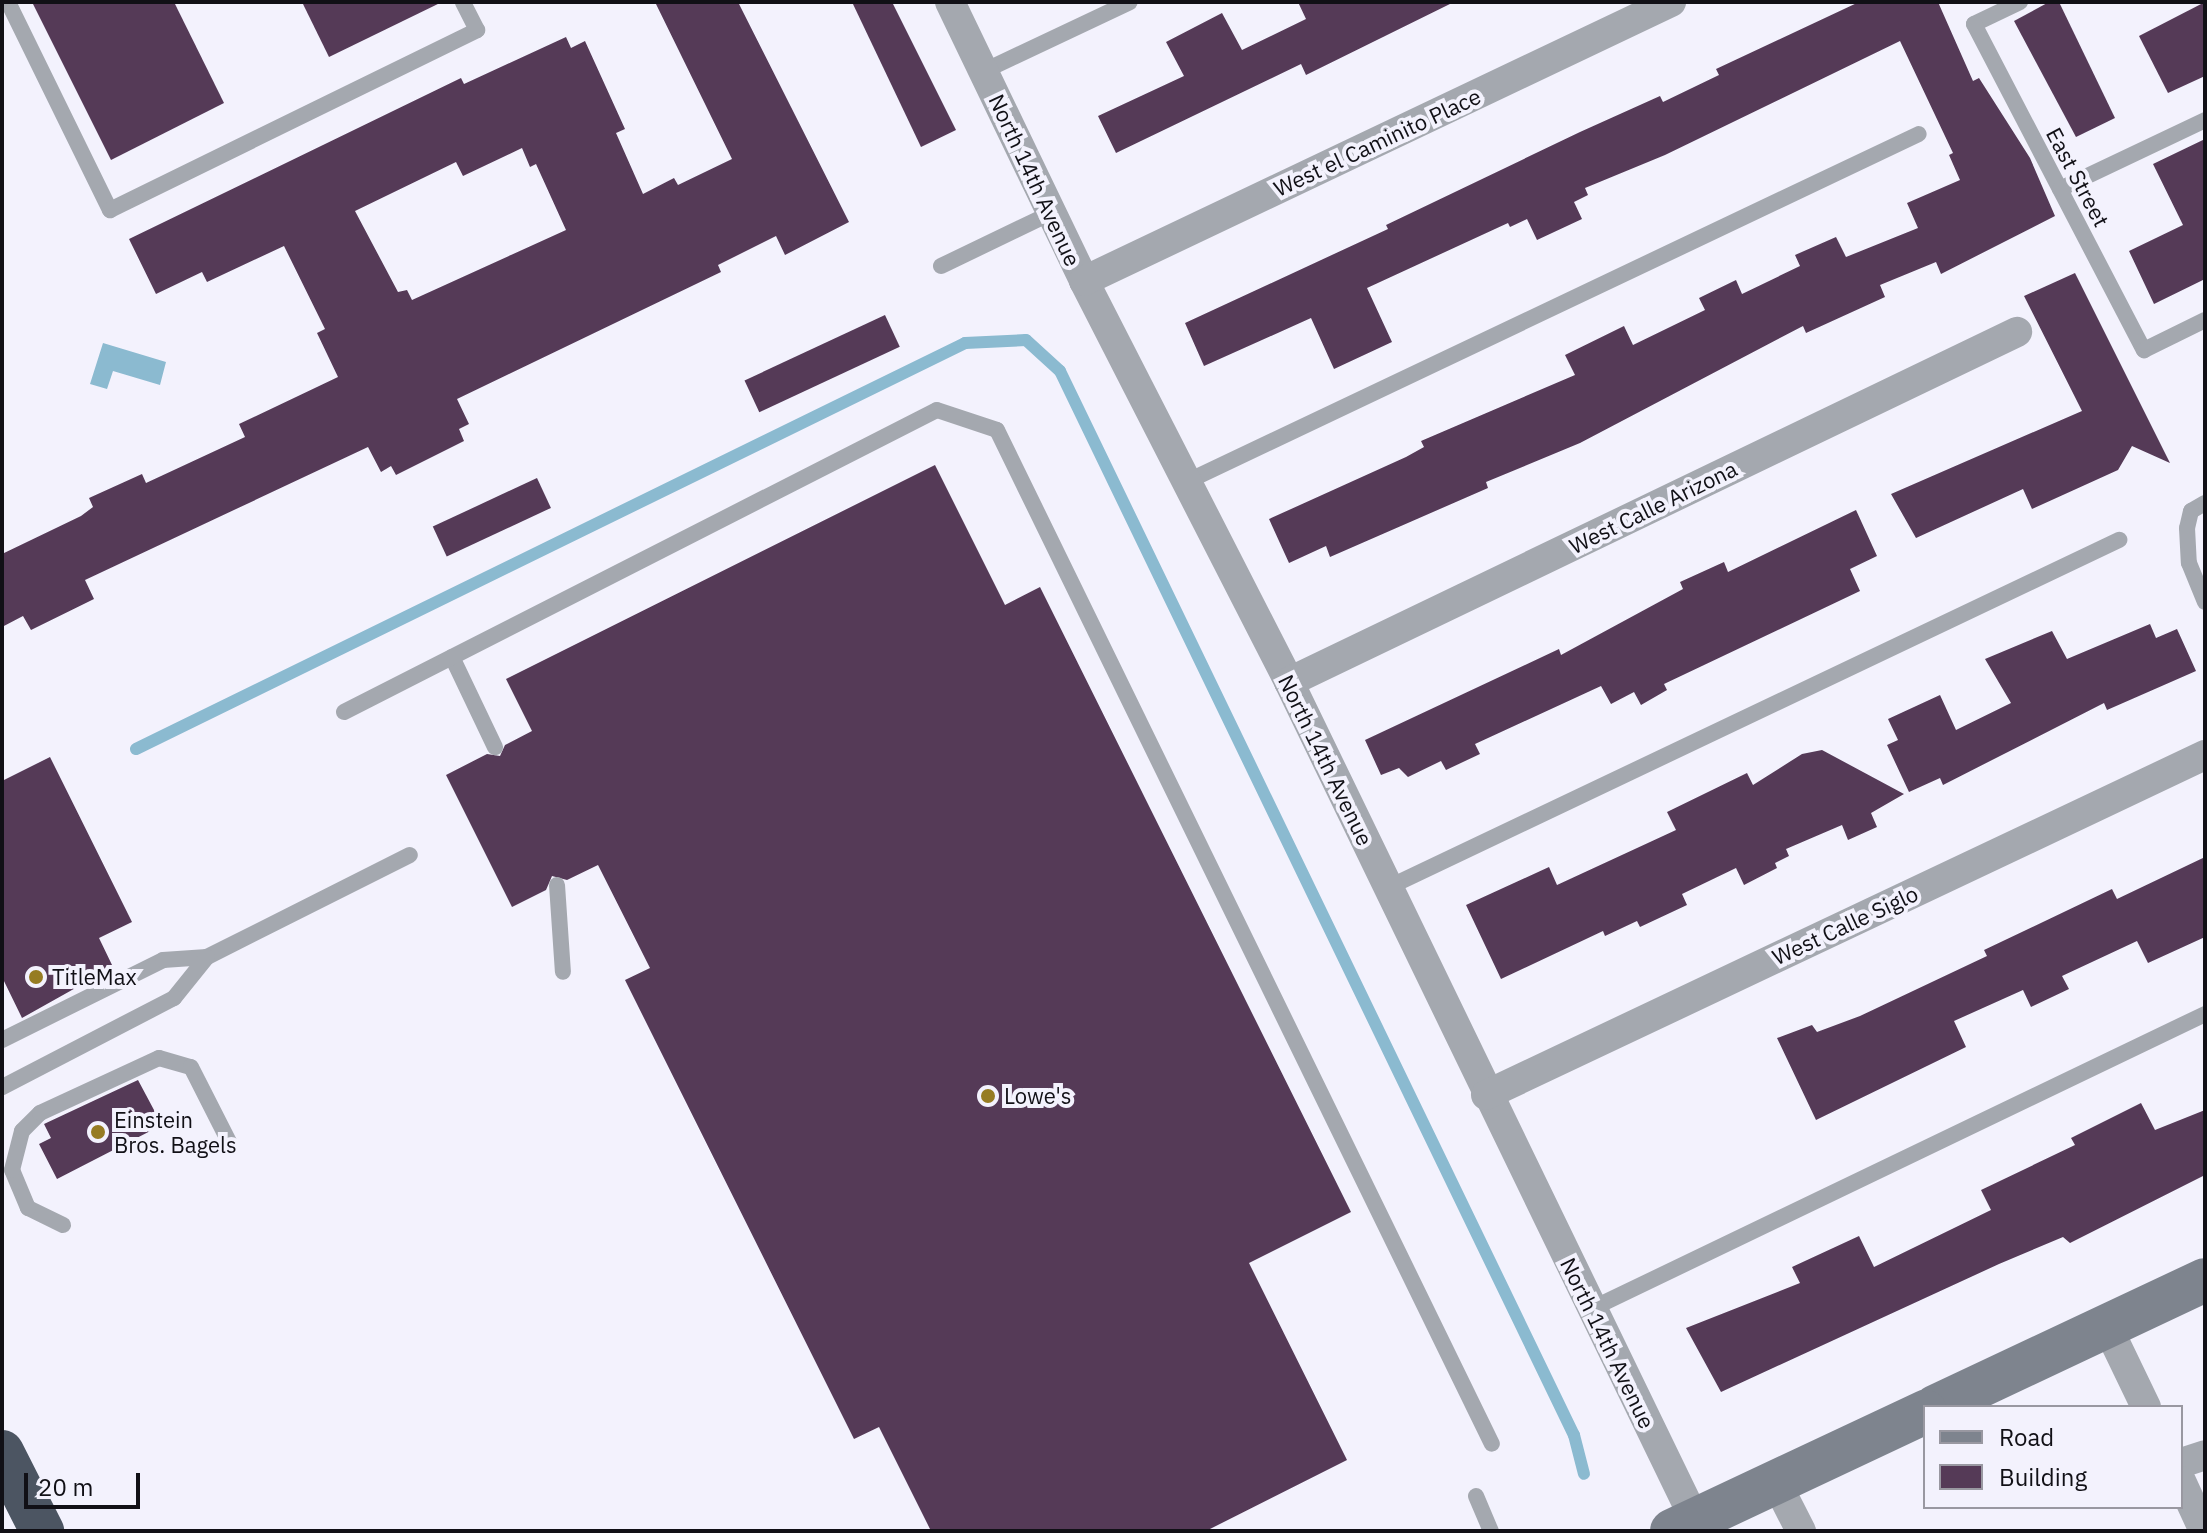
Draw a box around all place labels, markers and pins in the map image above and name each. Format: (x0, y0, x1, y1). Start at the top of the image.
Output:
place label: TitleMax (52, 964, 137, 990)
marker: TitleMax (27, 968, 45, 986)
place label: Lowe's (1004, 1083, 1071, 1109)
marker: Lowe's (979, 1087, 997, 1105)
place label: Einstein Bros. Bagels (114, 1106, 237, 1158)
marker: Einstein Bros. Bagels (89, 1123, 107, 1141)

